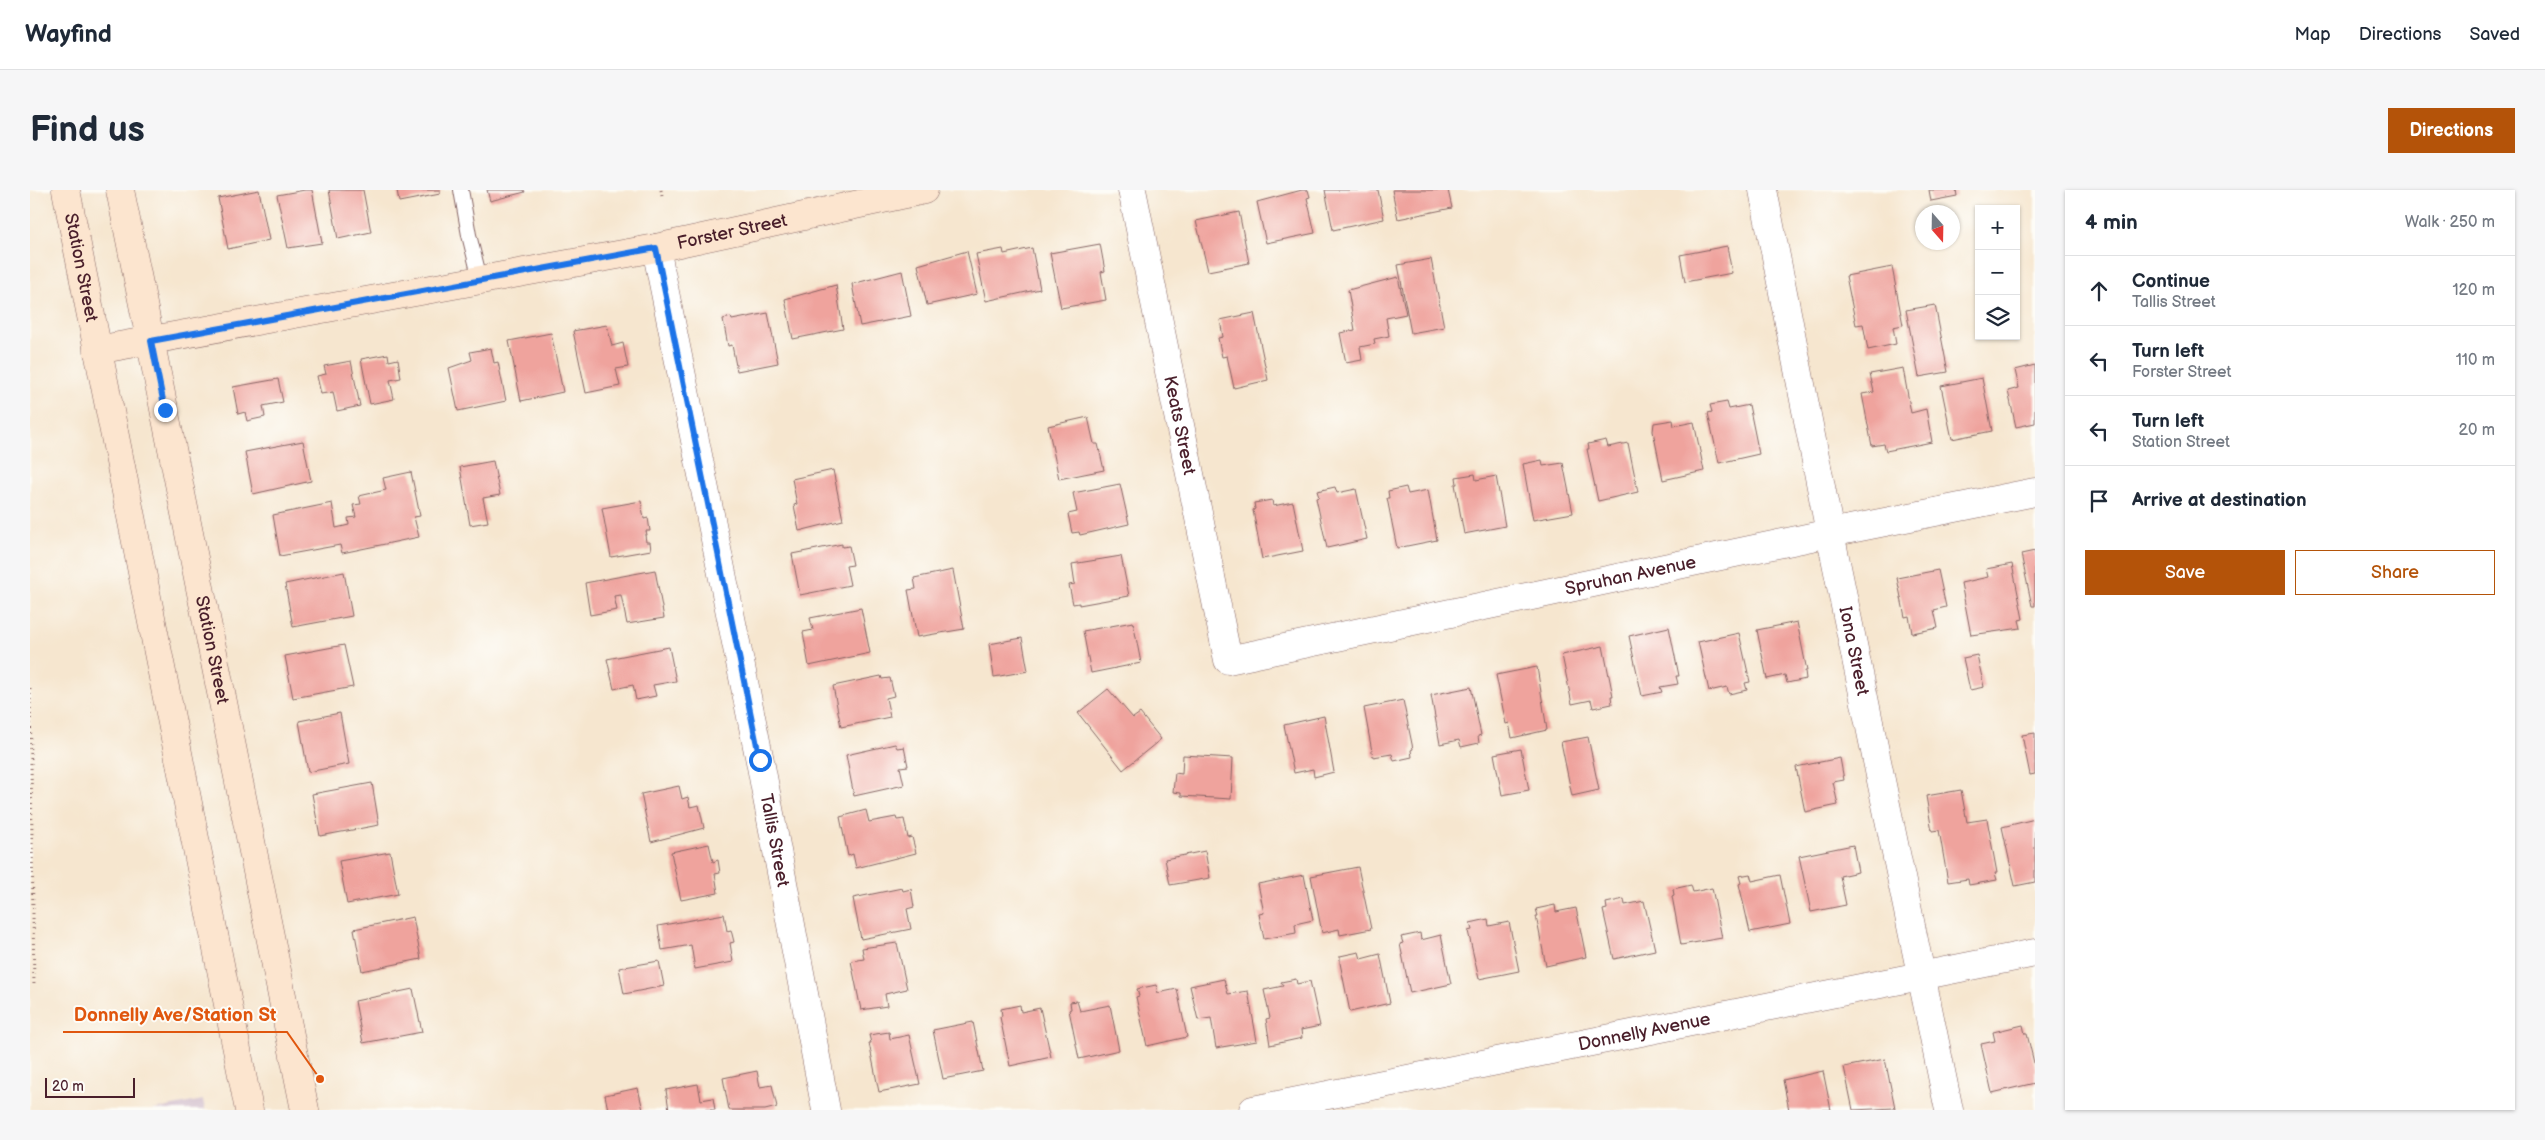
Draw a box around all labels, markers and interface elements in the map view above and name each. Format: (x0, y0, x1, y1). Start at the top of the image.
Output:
text: Wayfind (25, 20, 112, 49)
text: Map (2295, 24, 2331, 45)
text: Directions (2359, 24, 2441, 45)
text: Saved (2469, 24, 2520, 45)
button: Directions (2388, 108, 2515, 153)
text: Find us (30, 109, 145, 152)
north arrow (1915, 205, 1960, 250)
map controls (1975, 205, 2020, 340)
button: + (1975, 205, 2020, 250)
street label: Forster Street (675, 209, 789, 254)
text: 4 min (2085, 210, 2138, 235)
street label: Station Street (60, 211, 103, 324)
text: Walk · 250 m (2405, 213, 2495, 232)
button: − (1975, 250, 2020, 295)
text: Continue (2132, 270, 2210, 293)
icon: ahead (2085, 277, 2113, 305)
text: 120 m (2452, 281, 2495, 300)
text: Tallis Street (2132, 293, 2216, 312)
button: layers (1975, 295, 2020, 340)
text: Turn left (2132, 340, 2204, 363)
icon: left (2085, 347, 2113, 375)
text: 110 m (2456, 351, 2495, 370)
text: Forster Street (2132, 363, 2231, 382)
street label: Keats Street (1160, 374, 1200, 477)
route end (154, 399, 177, 422)
text: Turn left (2132, 410, 2204, 433)
icon: left (2085, 417, 2113, 445)
text: 20 m (2459, 421, 2495, 440)
text: Station Street (2132, 433, 2230, 452)
icon: arrive (2085, 487, 2113, 515)
text: Arrive at destination (2132, 489, 2307, 512)
button: Save (2085, 550, 2285, 595)
button: Share (2295, 550, 2495, 595)
street label: Spruhan Avenue (1563, 551, 1698, 599)
street label: Station Street (191, 594, 234, 706)
street label: Iona Street (1835, 605, 1874, 698)
route start (749, 749, 772, 772)
street label: Tallis Street (756, 792, 794, 889)
callout: Donnelly Ave/Station St (63, 998, 287, 1032)
text: Donnelly Ave/Station St (74, 1004, 277, 1027)
street label: Donnelly Avenue (1576, 1008, 1712, 1055)
scale bar (45, 1075, 135, 1098)
text: 20 m (52, 1078, 84, 1095)

